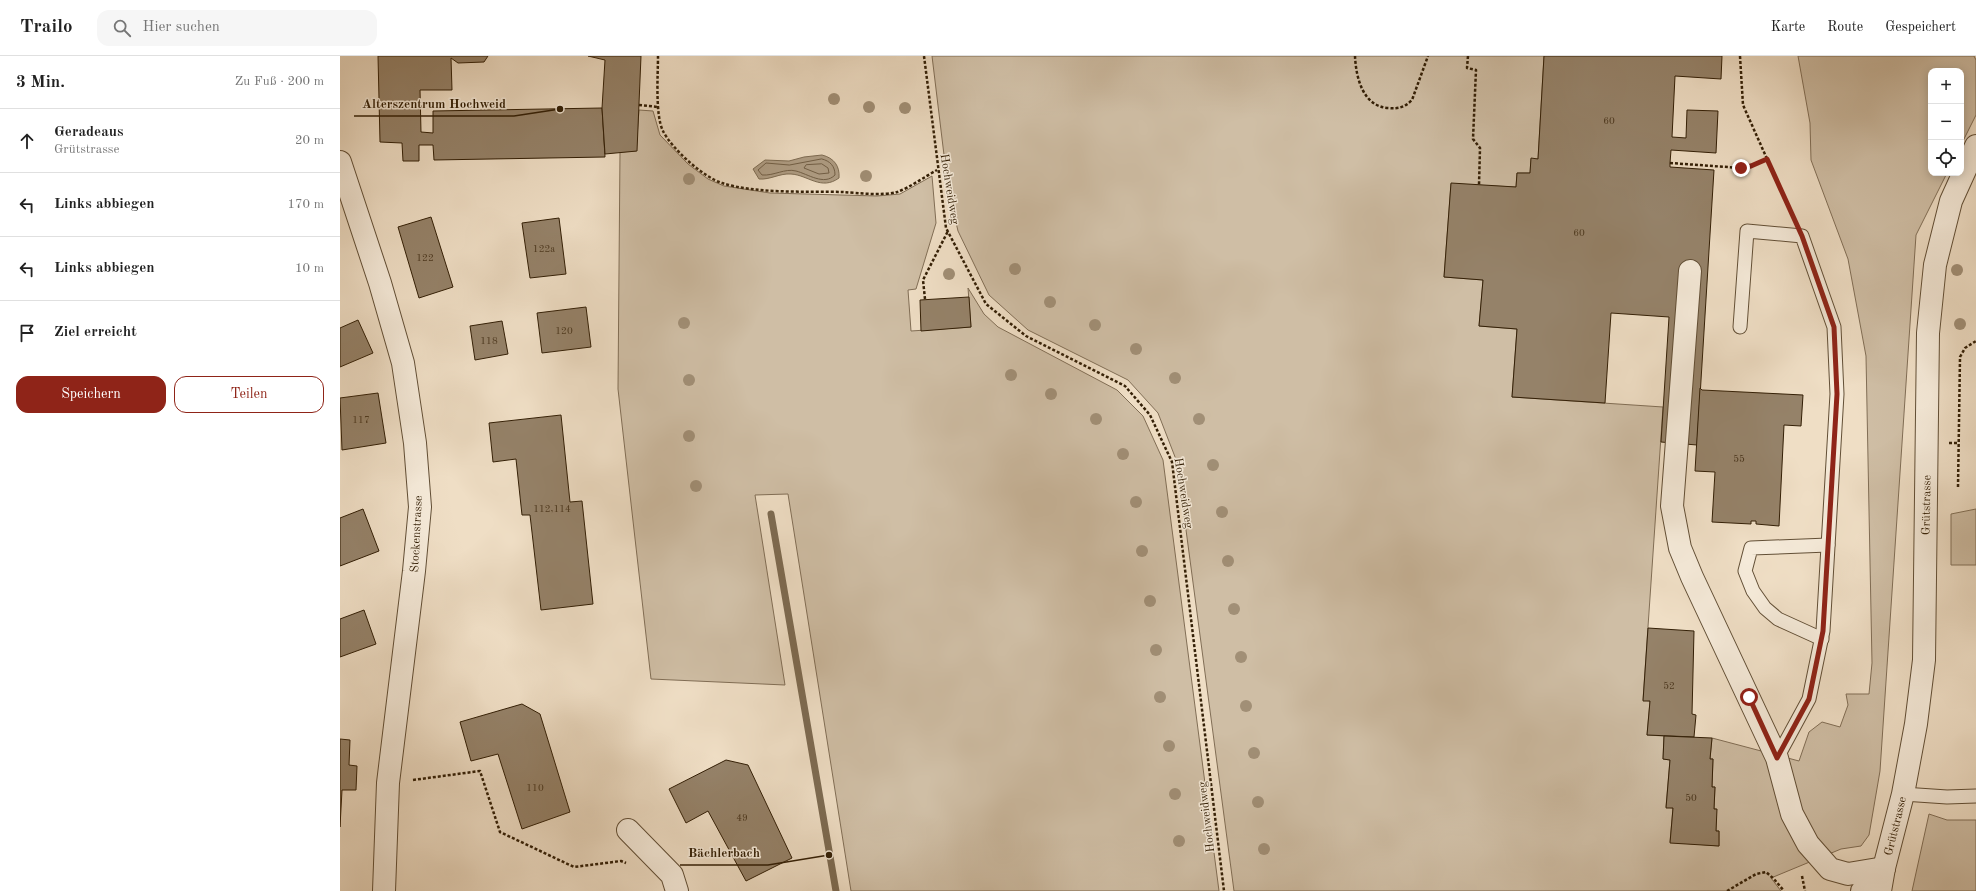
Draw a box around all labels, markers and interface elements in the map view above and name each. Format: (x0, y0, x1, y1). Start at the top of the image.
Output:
search box (97, 10, 377, 46)
icon: search (111, 17, 133, 39)
text: Trailo (20, 18, 73, 37)
text: Hier suchen (143, 20, 220, 35)
text: Karte (1771, 20, 1805, 34)
text: Route (1827, 20, 1863, 34)
text: Gespeichert (1885, 20, 1956, 34)
map controls (1928, 68, 1964, 176)
button: + (1928, 68, 1964, 104)
text: 3 Min. (16, 74, 65, 91)
text: Zu Fuß · 200 m (235, 75, 324, 88)
callout: Alterszentrum Hochweid (354, 91, 514, 116)
text: Alterszentrum Hochweid (362, 98, 506, 111)
button: − (1928, 104, 1964, 140)
house number: 60 (1603, 116, 1615, 126)
text: Geradeaus (54, 125, 123, 140)
icon: ahead (16, 130, 38, 152)
text: 20 m (295, 134, 324, 147)
button: locate (1928, 140, 1964, 176)
text: Grütstrasse (54, 143, 119, 156)
street label: Hochweidweg (937, 153, 961, 226)
route end (1732, 159, 1750, 177)
icon: left (16, 194, 38, 216)
text: Links abbiegen (54, 197, 155, 212)
text: 170 m (287, 198, 324, 211)
house number: 60 (1573, 228, 1585, 238)
house number: 122a (533, 244, 555, 254)
house number: 122 (416, 253, 434, 263)
icon: left (16, 258, 38, 280)
text: Links abbiegen (54, 261, 155, 276)
text: 10 m (295, 262, 324, 275)
icon: arrive (16, 322, 38, 344)
text: Ziel erreicht (54, 325, 137, 340)
house number: 120 (555, 326, 573, 336)
house number: 118 (480, 336, 498, 346)
button: Speichern (16, 376, 166, 413)
button: Teilen (174, 376, 324, 413)
house number: 117 (352, 415, 370, 425)
house number: 55 (1733, 454, 1745, 464)
street label: Hochweidweg (1171, 457, 1195, 530)
street label: Grütstrasse (1920, 474, 1934, 535)
street label: Stockenstrasse (409, 495, 425, 573)
house number: 112,114 (533, 504, 571, 514)
house number: 52 (1663, 681, 1675, 691)
route start (1740, 688, 1758, 706)
street label: Hochweidweg (1197, 780, 1217, 853)
house number: 110 (526, 783, 544, 793)
house number: 50 (1685, 793, 1697, 803)
street label: Grütstrasse (1883, 795, 1909, 857)
house number: 49 (736, 813, 748, 823)
callout: Bächlerbach (680, 840, 768, 865)
text: Bächlerbach (688, 847, 760, 860)

